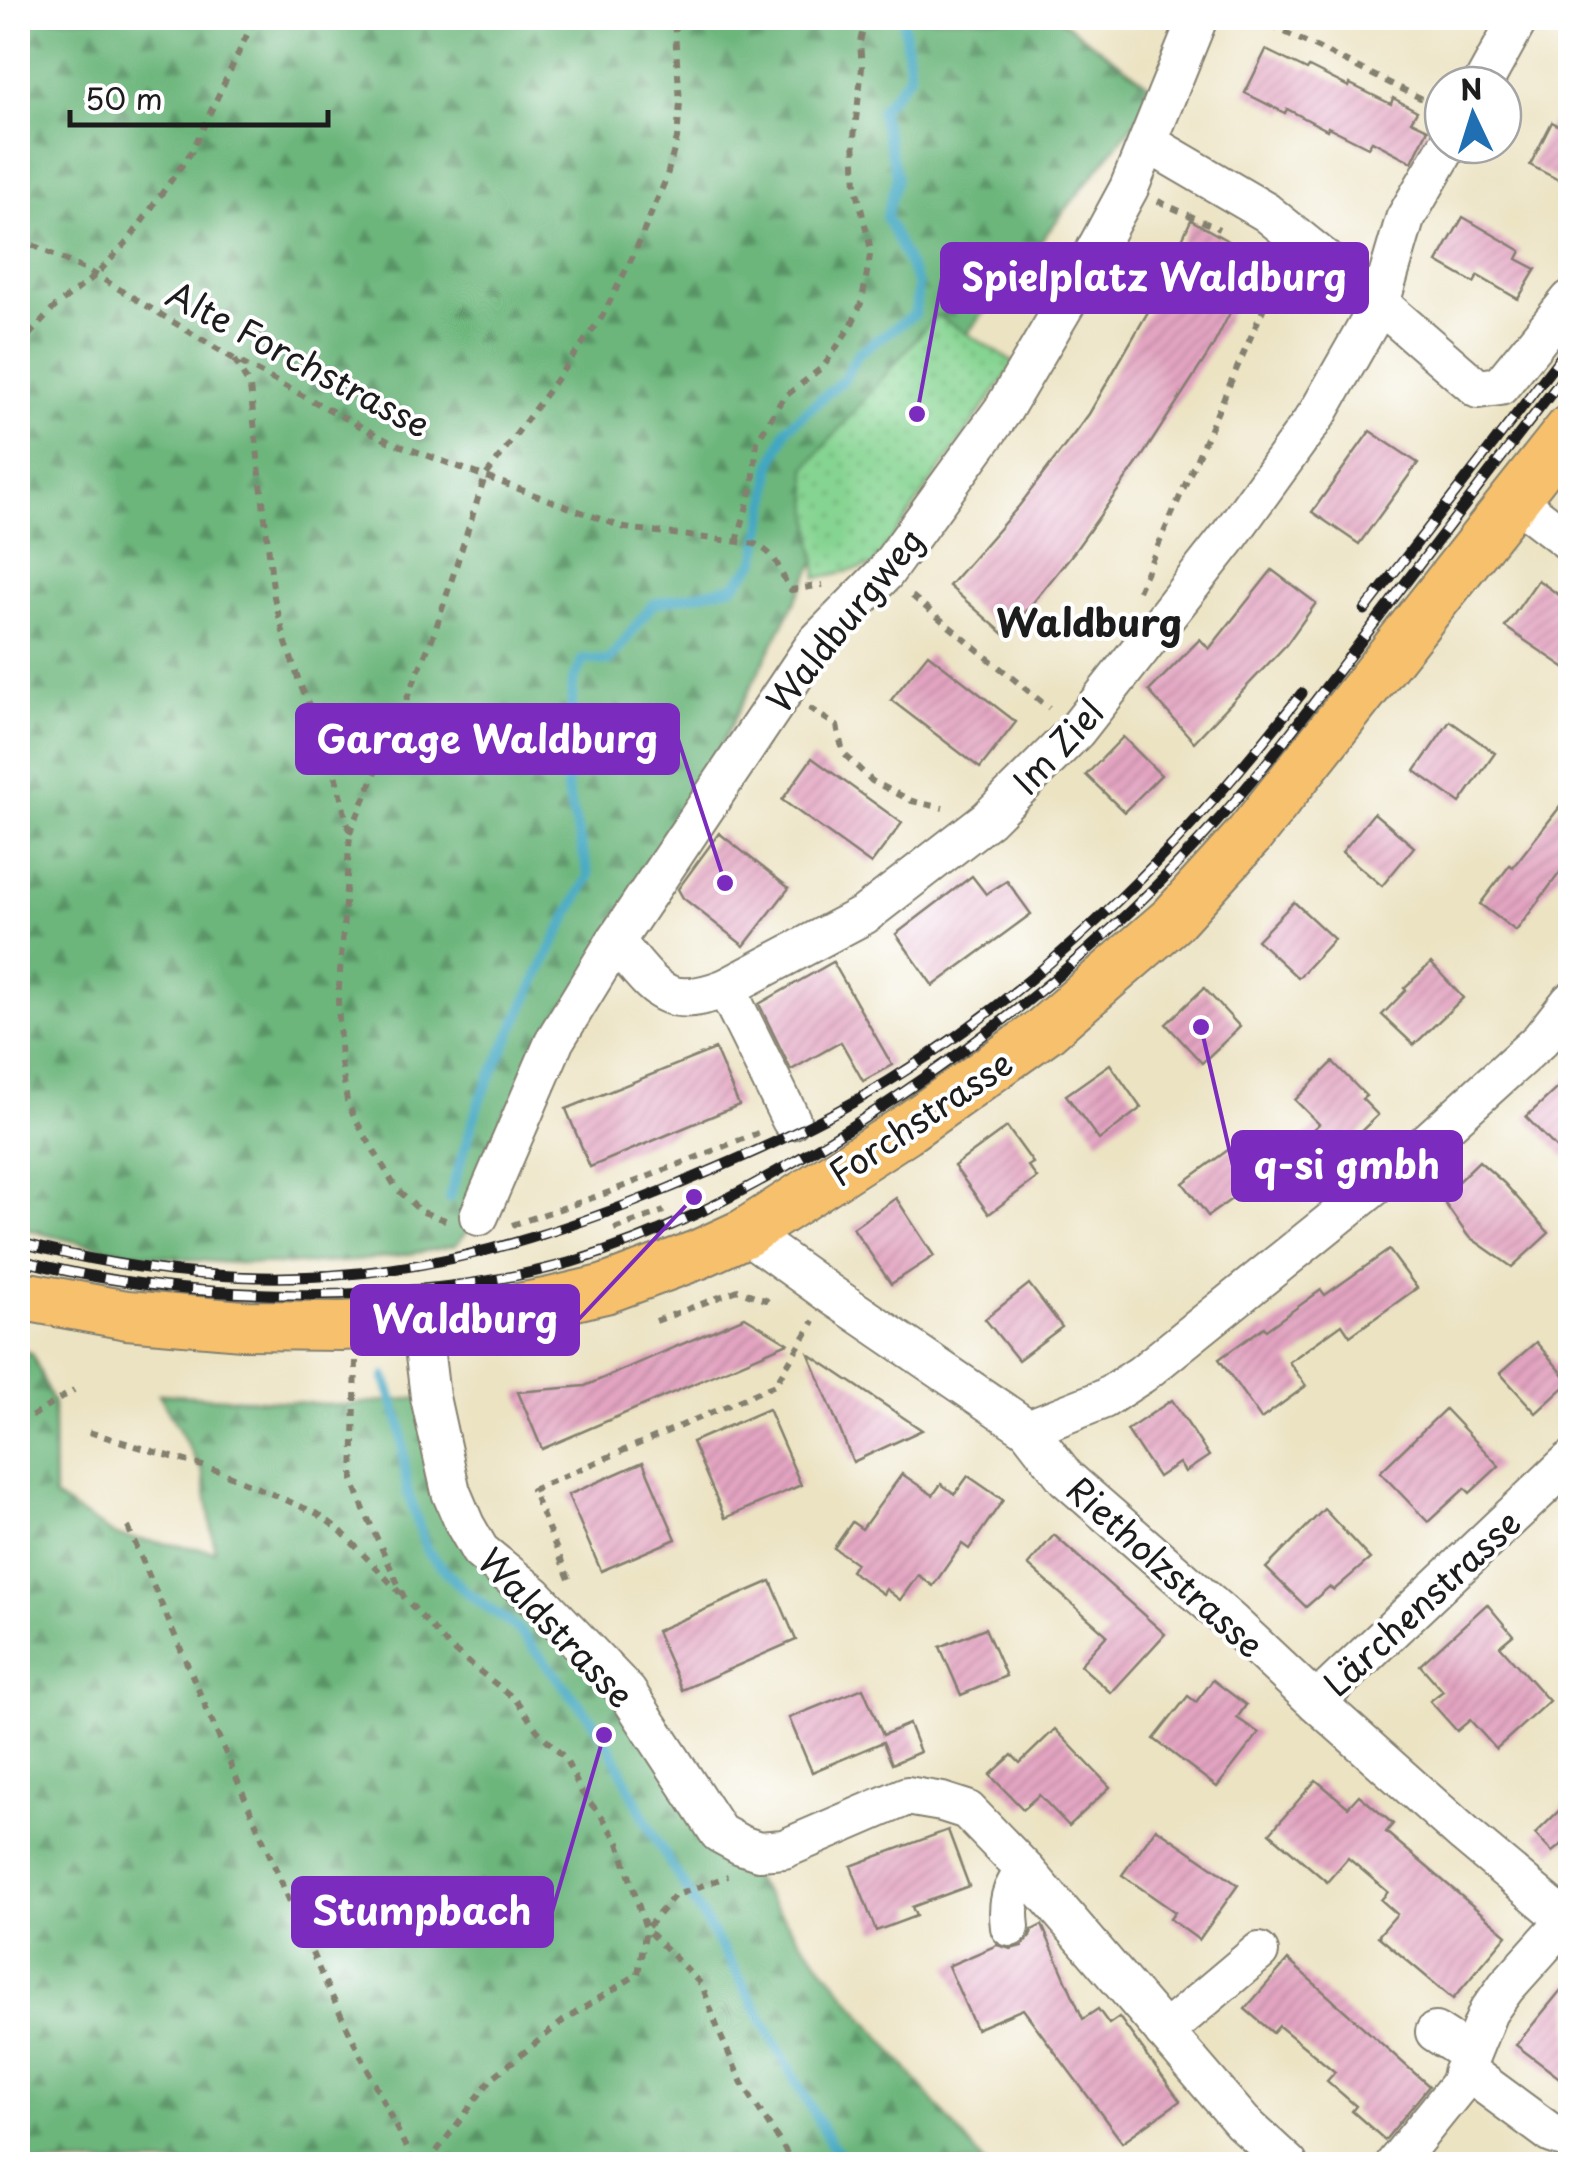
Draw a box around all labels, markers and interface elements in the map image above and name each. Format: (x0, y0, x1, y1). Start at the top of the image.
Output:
scale bar (70, 65, 328, 127)
north arrow (1423, 65, 1523, 165)
text: N (1459, 66, 1484, 111)
text: 50 m (85, 75, 163, 120)
callout: Spielplatz Waldburg (942, 244, 1367, 312)
text: Spielplatz Waldburg (961, 247, 1347, 304)
street label: Alte Forchstrasse (158, 266, 440, 450)
street label: Waldburgweg (753, 515, 935, 723)
district label: Waldburg (996, 593, 1182, 650)
street label: Im Ziel (999, 686, 1115, 806)
callout: Garage Waldburg (297, 705, 678, 773)
text: Garage Waldburg (316, 709, 658, 766)
street label: Forchstrasse (817, 1036, 1023, 1198)
callout: q-si gmbh (1233, 1132, 1461, 1200)
text: q-si gmbh (1254, 1135, 1440, 1192)
callout: Waldburg (352, 1286, 578, 1354)
text: Waldburg (372, 1289, 558, 1346)
street label: Rietholzstrasse (1055, 1463, 1277, 1669)
street label: Lärchenstrasse (1310, 1496, 1532, 1708)
street label: Waldstrasse (467, 1535, 647, 1719)
callout: Stumpbach (293, 1878, 552, 1946)
text: Stumpbach (312, 1881, 532, 1938)

